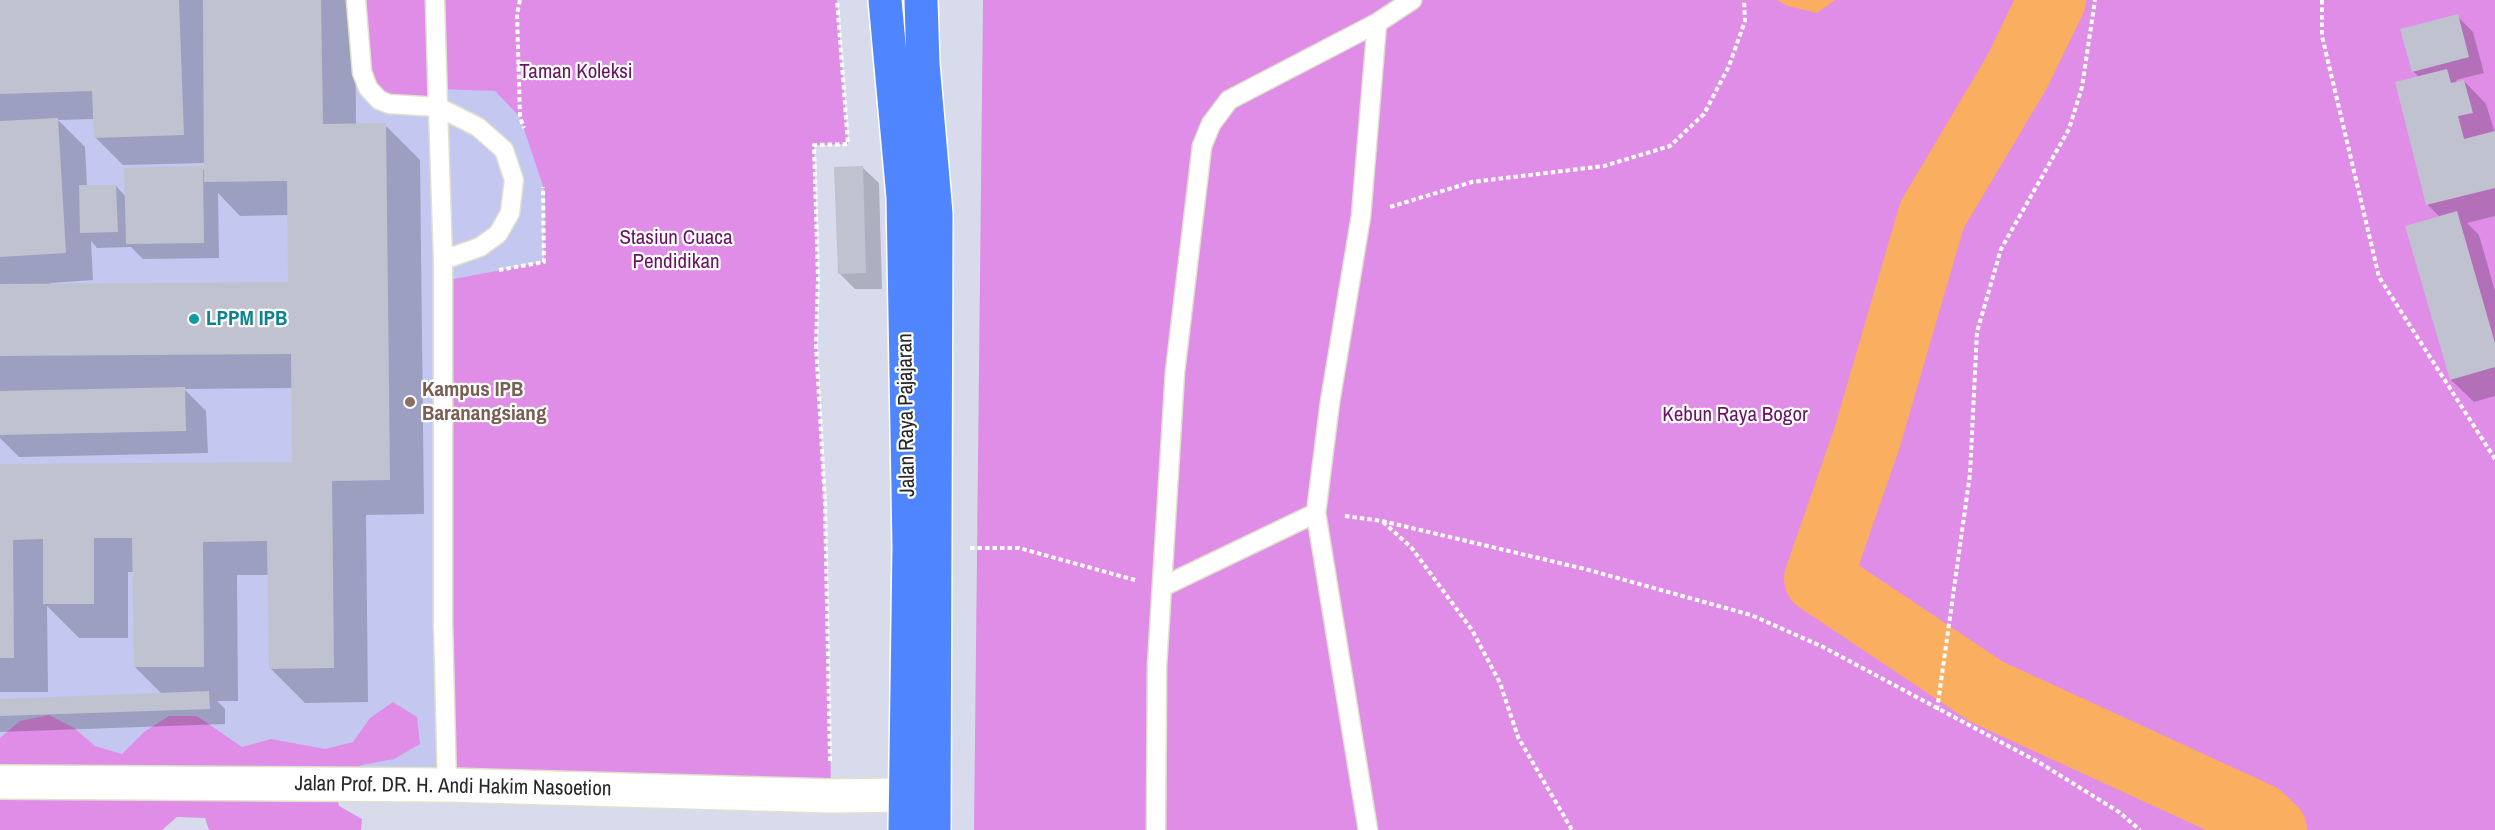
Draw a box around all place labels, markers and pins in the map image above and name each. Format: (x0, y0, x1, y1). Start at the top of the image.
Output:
place label: LPPM IPB (206, 306, 287, 332)
marker: LPPM IPB (187, 312, 201, 326)
place label: Kampus IPB Baranangsiang (422, 377, 546, 427)
marker: Kampus IPB Baranangsiang (403, 395, 417, 409)

